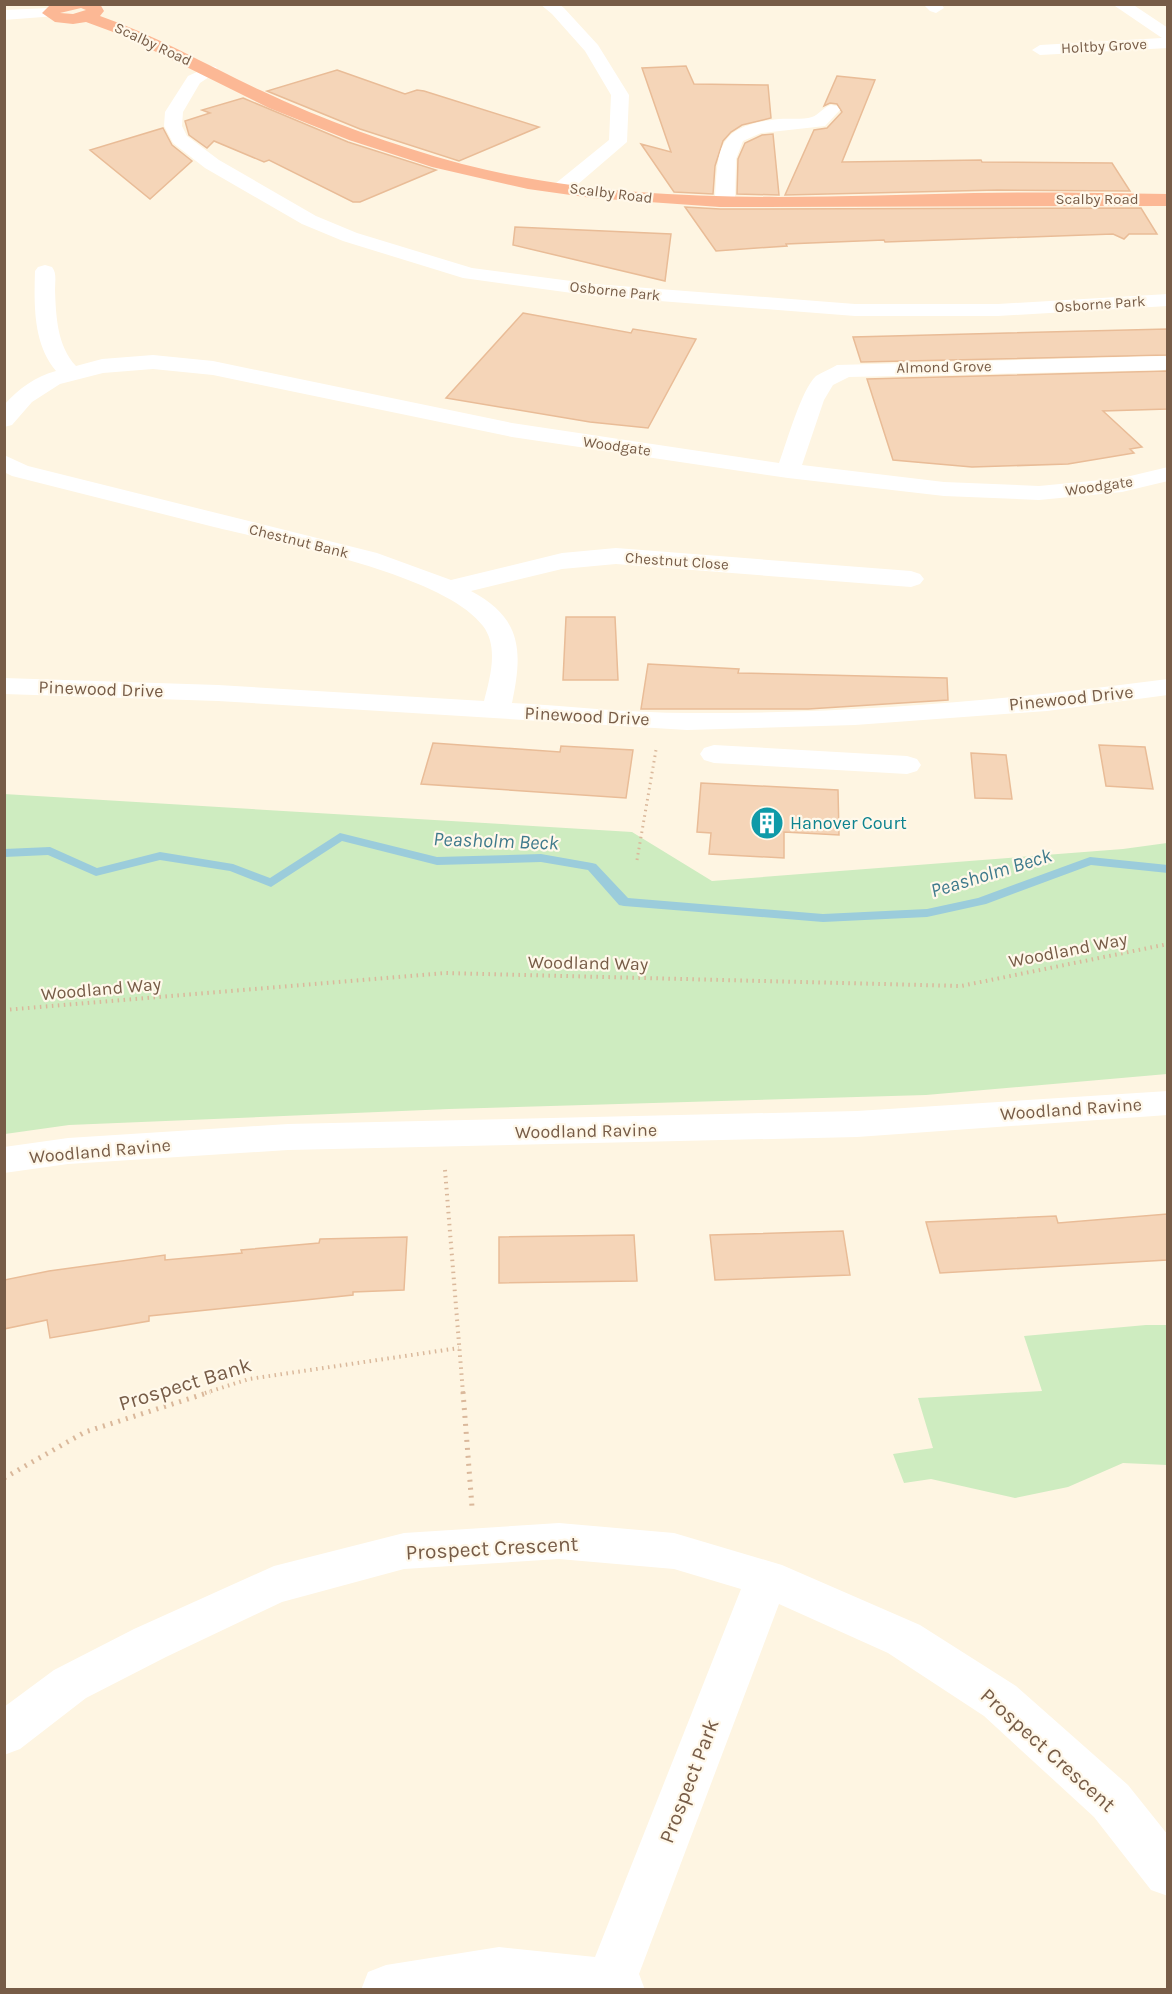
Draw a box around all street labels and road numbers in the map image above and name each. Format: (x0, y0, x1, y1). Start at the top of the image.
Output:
street label: Scalby Road (111, 18, 195, 70)
street label: Holtby Grove (1061, 35, 1147, 57)
street label: Scalby Road (569, 179, 653, 207)
street label: Scalby Road (1055, 190, 1139, 208)
street label: Osborne Park (569, 277, 661, 305)
street label: Osborne Park (1054, 292, 1146, 316)
street label: Almond Grove (896, 357, 992, 377)
street label: Woodgate (582, 432, 652, 460)
street label: Woodgate (1064, 472, 1134, 500)
street label: Chestnut Bank (247, 520, 351, 562)
street label: Chestnut Close (624, 548, 730, 574)
street label: Pinewood Drive (38, 676, 164, 702)
street label: Pinewood Drive (1008, 681, 1134, 715)
street label: Pinewood Drive (524, 702, 650, 730)
street label: Woodland Way (1007, 928, 1130, 972)
street label: Woodland Way (528, 951, 649, 975)
street label: Woodland Way (40, 973, 163, 1005)
street label: Woodland Ravine (999, 1093, 1143, 1125)
street label: Woodland Ravine (515, 1119, 657, 1143)
street label: Woodland Ravine (28, 1134, 172, 1168)
street label: Prospect Bank (116, 1352, 254, 1416)
street label: Prospect Crescent (405, 1531, 579, 1565)
street label: Prospect Crescent (976, 1683, 1120, 1817)
street label: Prospect Park (654, 1715, 724, 1847)

